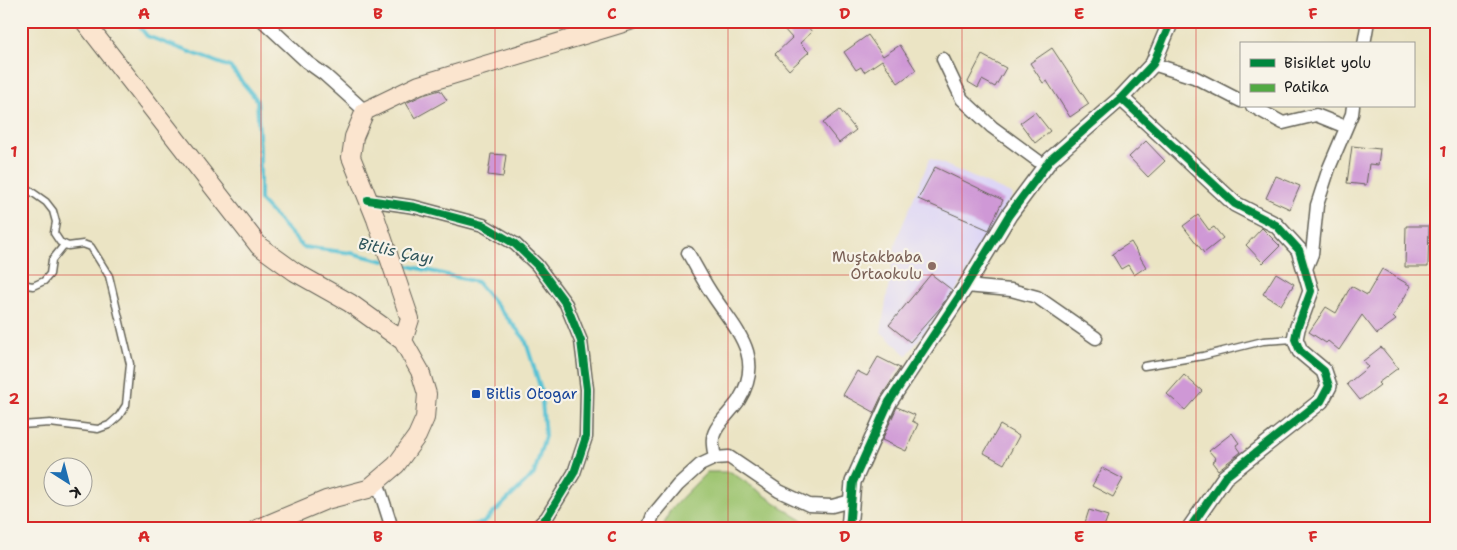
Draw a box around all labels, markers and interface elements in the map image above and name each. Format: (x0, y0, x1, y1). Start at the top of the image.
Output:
text: A (138, 3, 150, 24)
text: B (373, 3, 383, 24)
text: C (607, 3, 617, 24)
text: D (839, 3, 851, 24)
text: E (1074, 3, 1084, 24)
text: F (1308, 3, 1318, 24)
legend (1240, 42, 1414, 108)
text: Bisiklet yolu (1284, 53, 1371, 73)
text: Patika (1284, 77, 1330, 97)
text: 1 (10, 141, 18, 162)
text: 1 (1439, 141, 1447, 162)
water label: Bitlis Çayı (356, 233, 436, 269)
place label: Muştakbaba Ortaokulu (832, 247, 923, 284)
marker: Muştakbaba Ortaokulu (926, 260, 938, 272)
place label: Bitlis Otogar (486, 384, 578, 404)
text: 2 (8, 388, 20, 409)
marker: Bitlis Otogar (470, 388, 482, 400)
text: 2 (1437, 388, 1449, 409)
north arrow (42, 458, 92, 508)
text: K (66, 482, 85, 503)
text: A (138, 526, 150, 547)
text: B (373, 526, 383, 547)
text: C (607, 526, 617, 547)
text: D (839, 526, 851, 547)
text: E (1074, 526, 1084, 547)
text: F (1308, 526, 1318, 547)

